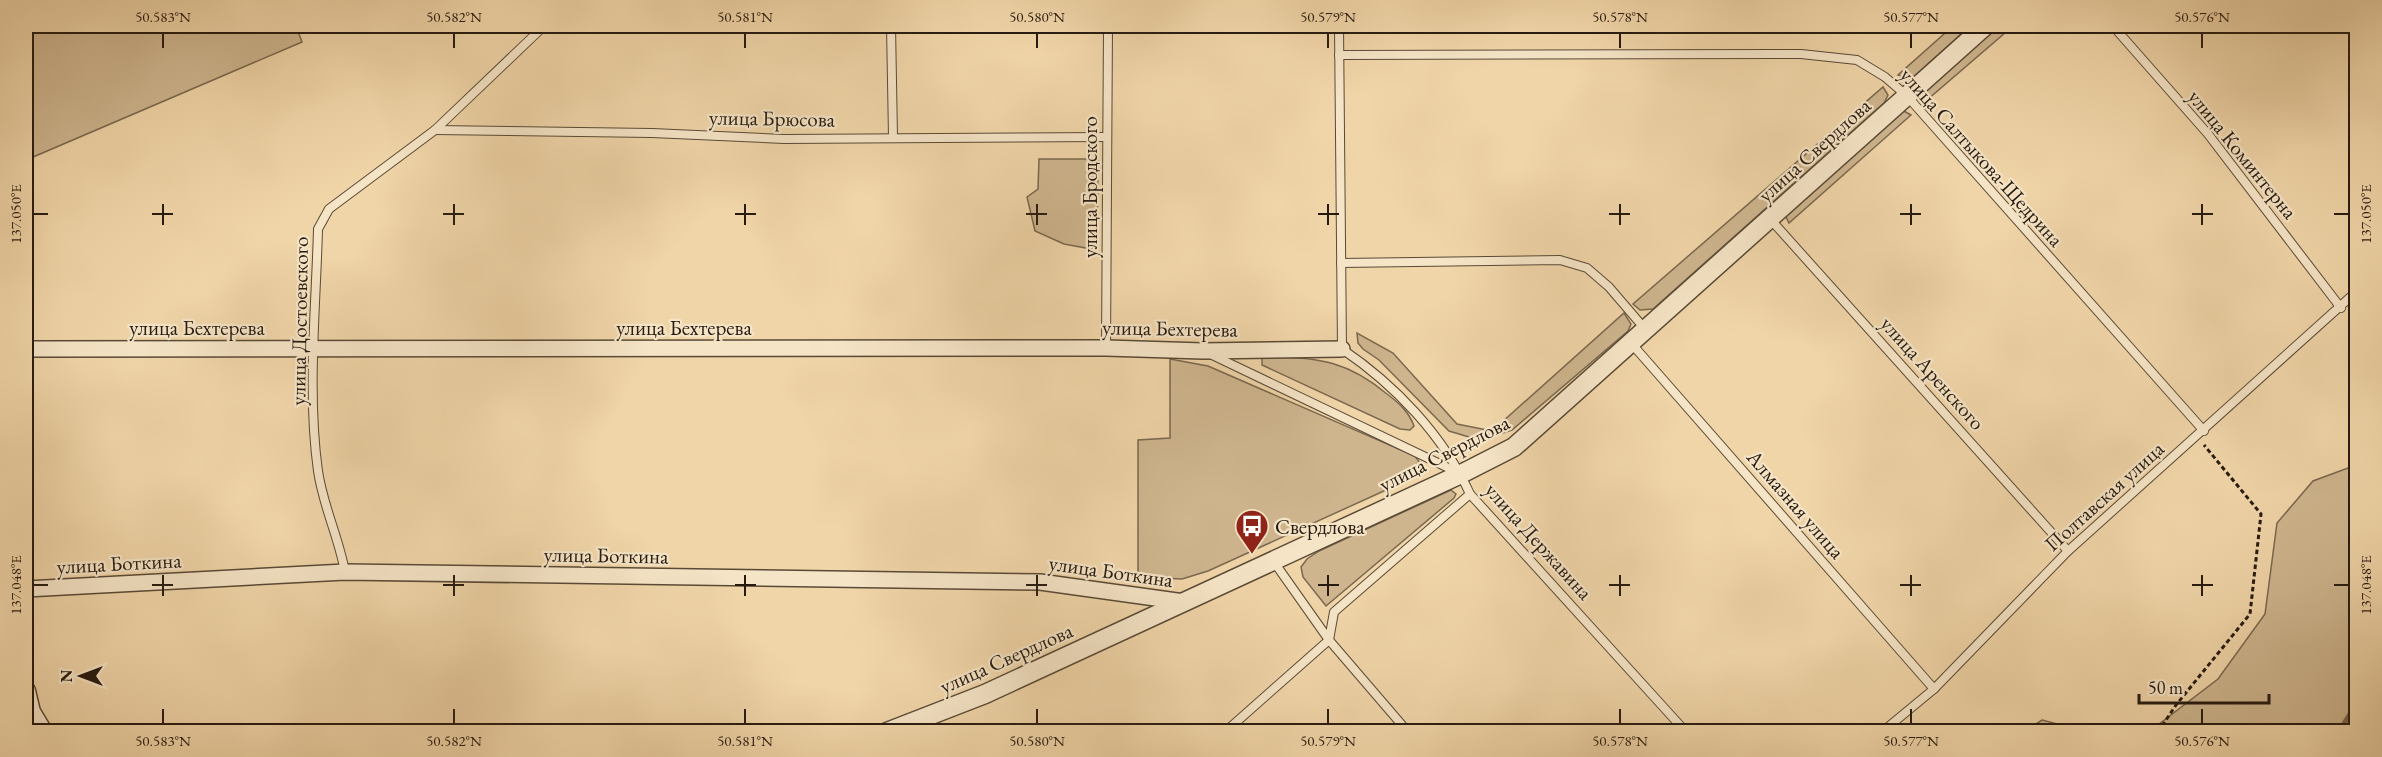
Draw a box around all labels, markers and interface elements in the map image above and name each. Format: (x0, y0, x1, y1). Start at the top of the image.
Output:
text: 50.583°N (135, 7, 191, 26)
text: 50.582°N (426, 7, 482, 26)
text: 50.581°N (717, 7, 773, 26)
text: 50.580°N (1009, 7, 1065, 26)
text: 50.579°N (1300, 7, 1356, 26)
text: 50.578°N (1592, 7, 1648, 26)
text: 50.577°N (1883, 7, 1939, 26)
text: 50.576°N (2174, 7, 2230, 26)
street label: улица Салтыкова-Щедрина (1894, 62, 2070, 253)
street label: улица Коминтерна (2182, 84, 2304, 225)
street label: улица Свердлова (1752, 92, 1877, 208)
street label: улица Брюсова (709, 103, 836, 133)
street label: улица Бродского (1076, 116, 1103, 258)
text: 137.050°E (6, 184, 25, 244)
text: 137.050°E (2356, 184, 2375, 244)
street label: улица Достоевского (284, 236, 314, 406)
street label: улица Аренского (1875, 311, 1991, 435)
street label: улица Бехтерева (1102, 313, 1239, 343)
street label: улица Бехтерева (129, 314, 265, 341)
street label: улица Бехтерева (616, 314, 752, 341)
street label: улица Свердлова (1374, 408, 1514, 497)
street label: Полтавская улица (2038, 435, 2170, 557)
street label: Алмазная улица (1741, 443, 1851, 565)
street label: улица Державина (1479, 477, 1599, 606)
bus stop icon: Свердлова (1234, 508, 1270, 555)
place label: Свердлова (1275, 513, 1365, 540)
street label: улица Боткина (543, 540, 669, 570)
street label: улица Боткина (56, 546, 183, 580)
street label: улица Боткина (1047, 549, 1175, 593)
text: 137.048°E (6, 555, 25, 615)
text: 137.048°E (2356, 555, 2375, 615)
street label: улица Свердлова (935, 616, 1077, 699)
north arrow (51, 646, 111, 706)
scale bar (2139, 667, 2270, 705)
text: N (56, 669, 77, 682)
text: 50 m (2148, 676, 2183, 699)
text: 50.583°N (135, 731, 191, 750)
text: 50.582°N (426, 731, 482, 750)
text: 50.581°N (717, 731, 773, 750)
text: 50.580°N (1009, 731, 1065, 750)
text: 50.579°N (1300, 731, 1356, 750)
text: 50.578°N (1592, 731, 1648, 750)
text: 50.577°N (1883, 731, 1939, 750)
text: 50.576°N (2174, 731, 2230, 750)

